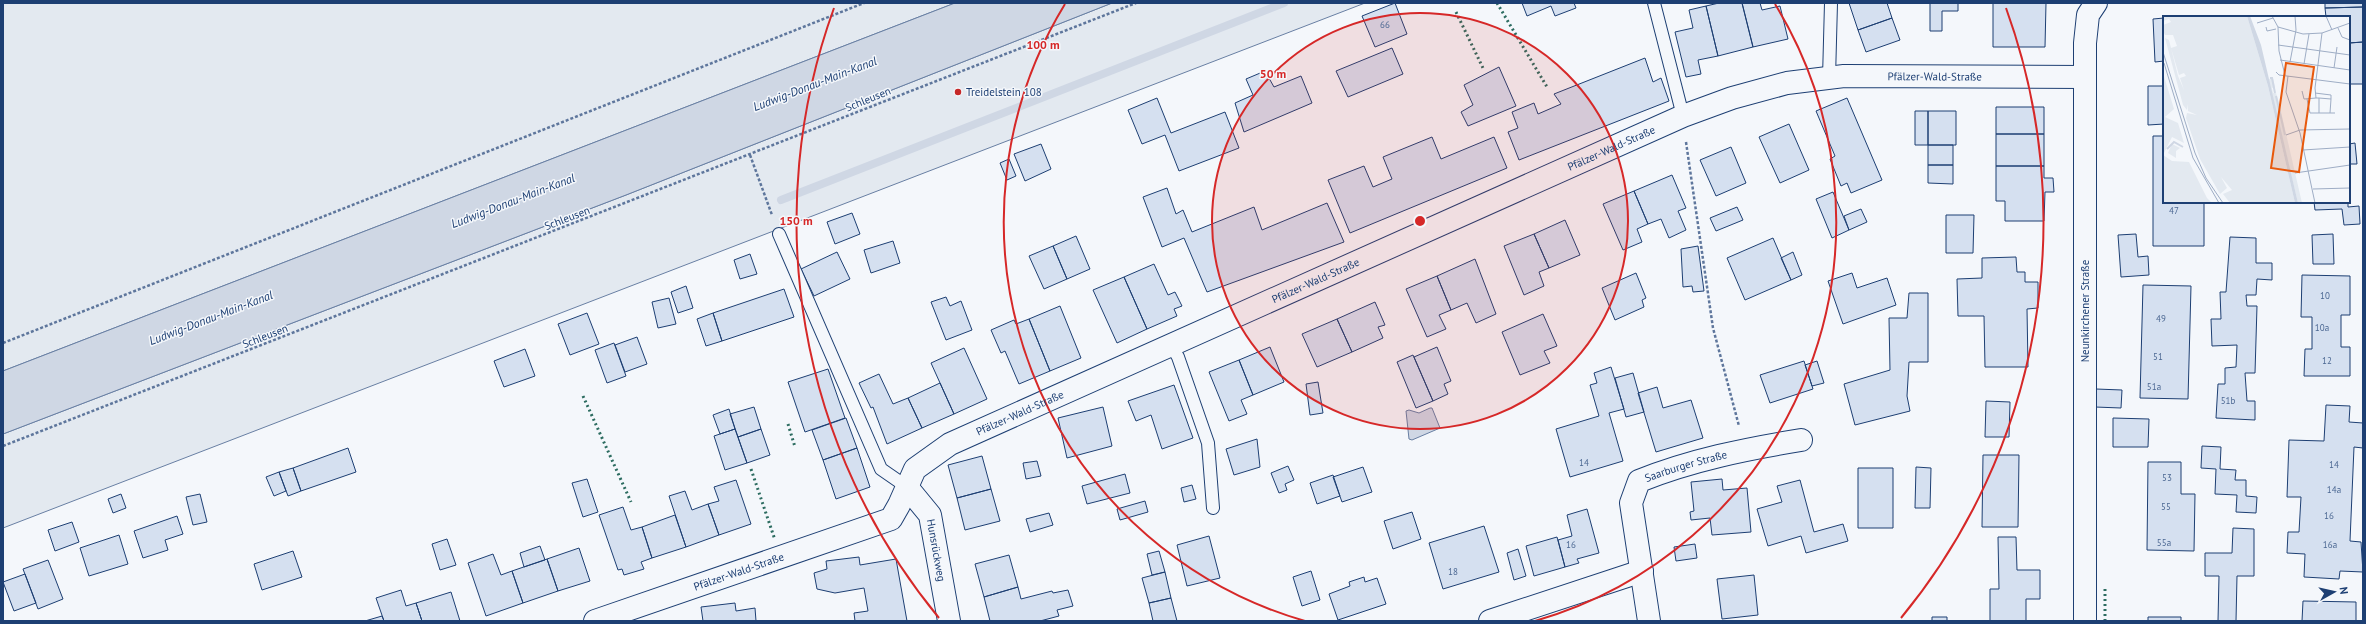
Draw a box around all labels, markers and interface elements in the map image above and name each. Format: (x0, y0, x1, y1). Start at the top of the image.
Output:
inset map (2163, 16, 2350, 203)
house number: 66 (1380, 19, 1390, 30)
text: 100 m (1026, 37, 1060, 52)
water label: Ludwig-Donau-Main-Kanal (751, 53, 880, 114)
text: 50 m (1260, 66, 1286, 81)
street label: Pfälzer-Wald-Straße (1887, 69, 1982, 84)
street label: Schleusen (843, 84, 893, 114)
place label: Treidelstein 108 (966, 85, 1042, 99)
marker: Treidelstein 108 (953, 87, 963, 97)
street label: Pfälzer-Wald-Straße (1565, 122, 1658, 174)
water label: Ludwig-Donau-Main-Kanal (449, 170, 578, 231)
street label: Schleusen (542, 203, 592, 233)
house number: 47 (2169, 205, 2179, 216)
text: 150 m (779, 213, 813, 228)
centre of rings (1413, 214, 1427, 228)
street label: Pfälzer-Wald-Straße (1269, 255, 1362, 306)
street label: Neunkirchener Straße (2078, 259, 2092, 362)
water label: Ludwig-Donau-Main-Kanal (147, 287, 276, 348)
house number: 10 (2320, 290, 2330, 301)
house number: 49 (2156, 313, 2166, 324)
street label: Schleusen (240, 321, 290, 351)
house number: 10a (2315, 322, 2329, 333)
house number: 51 (2153, 351, 2163, 362)
house number: 12 (2322, 355, 2332, 366)
house number: 51a (2147, 381, 2161, 392)
street label: Pfälzer-Wald-Straße (974, 387, 1066, 439)
house number: 51b (2221, 395, 2235, 406)
street label: Saarburger Straße (1643, 447, 1729, 485)
house number: 14 (1579, 457, 1589, 468)
house number: 14 (2329, 459, 2339, 470)
house number: 53 (2162, 472, 2172, 483)
house number: 14a (2327, 484, 2341, 495)
house number: 55 (2161, 501, 2171, 512)
house number: 16 (2324, 510, 2334, 521)
street label: Hunsrückweg (924, 518, 949, 583)
house number: 55a (2157, 537, 2171, 548)
house number: 16 (1566, 539, 1576, 550)
house number: 16a (2323, 539, 2337, 550)
street label: Pfälzer-Wald-Straße (692, 549, 786, 594)
house number: 18 (1448, 566, 1458, 577)
north arrow (2314, 572, 2354, 612)
text: N (2336, 586, 2351, 595)

